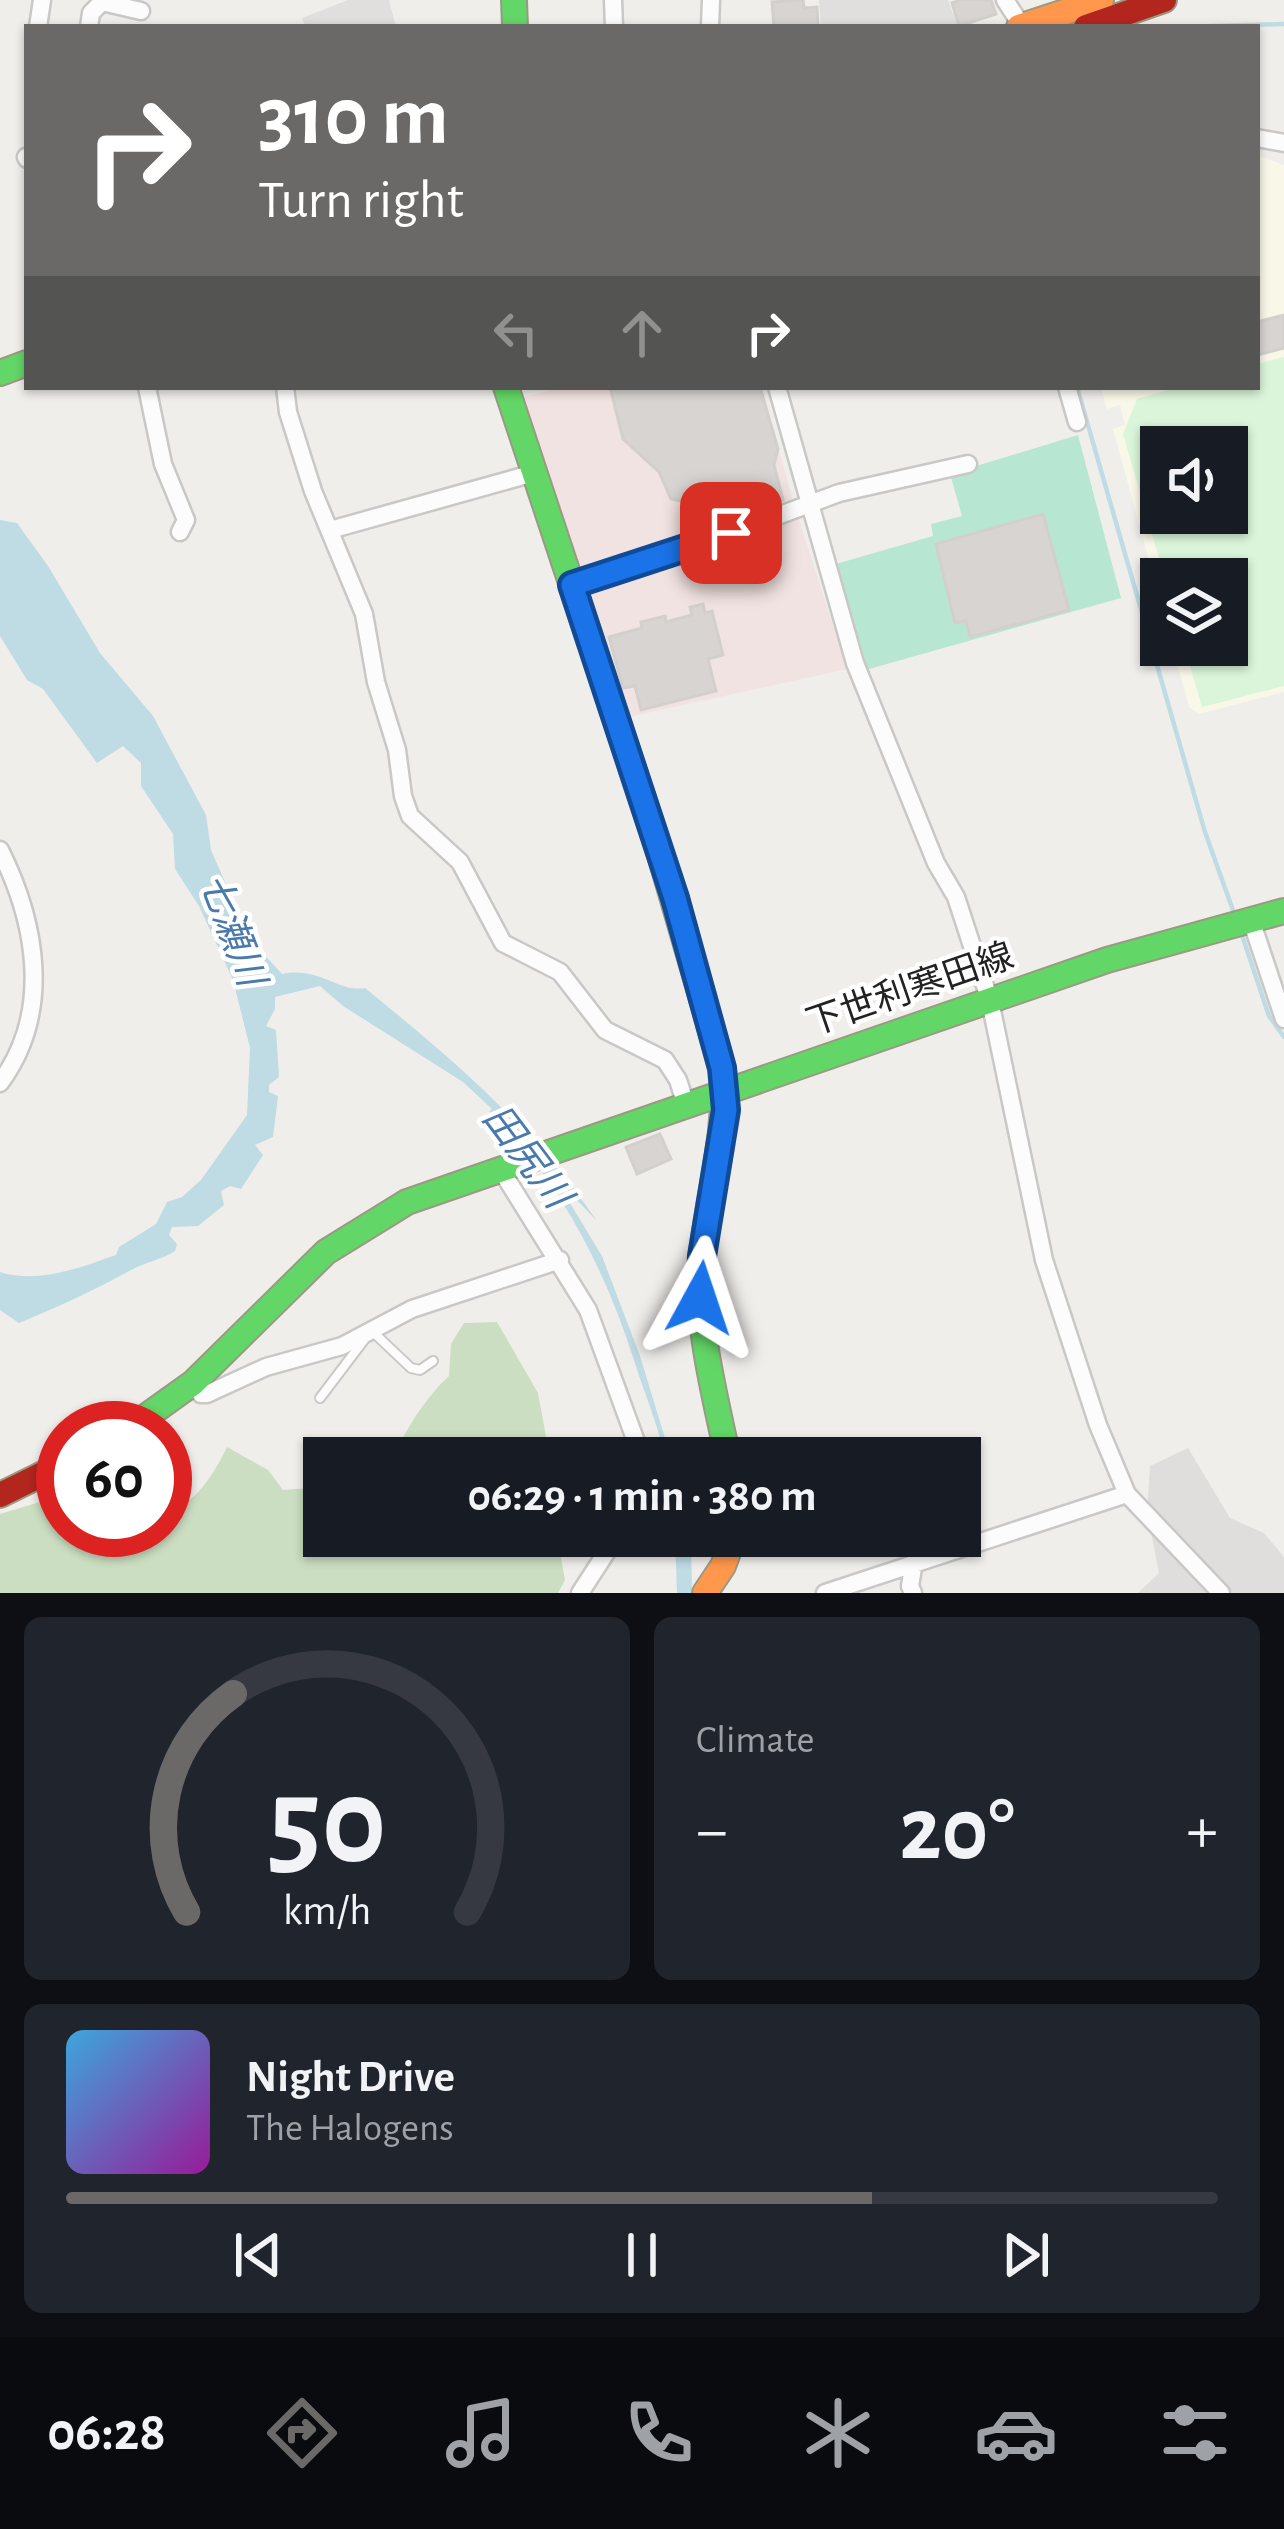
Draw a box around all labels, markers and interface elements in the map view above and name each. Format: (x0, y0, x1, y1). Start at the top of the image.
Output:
icon: right (60, 72, 216, 228)
text: 310 m (258, 76, 449, 160)
text: Turn right (258, 174, 464, 228)
icon: left (483, 300, 549, 366)
icon: ahead (609, 300, 675, 366)
icon: right (735, 300, 801, 366)
map controls (1140, 426, 1248, 666)
button: sound (1140, 426, 1248, 534)
pin (680, 482, 782, 584)
icon: arrive (698, 500, 764, 566)
button: layers (1140, 558, 1248, 666)
water label: 七瀬川 (192, 868, 273, 995)
street label: 下世利寒田線 (801, 936, 1018, 1042)
water label: 田尻川 (475, 1099, 579, 1219)
position arrow (637, 1235, 763, 1361)
speed limit sign: 60 (36, 1401, 192, 1557)
text: 06:29 · 1 min · 380 m (467, 1474, 817, 1519)
text: Climate (696, 1721, 814, 1760)
text: 50 (268, 1761, 386, 1886)
text: 20° (899, 1786, 1015, 1876)
text: − (696, 1798, 728, 1864)
text: + (1186, 1798, 1218, 1864)
text: km/h (283, 1889, 371, 1932)
text: Night Drive (246, 2055, 455, 2100)
text: The Halogens (246, 2109, 454, 2148)
icon: previous (225, 2222, 291, 2288)
icon: pause (609, 2222, 675, 2288)
icon: next (993, 2222, 1059, 2288)
icon: directions (260, 2391, 344, 2475)
icon: music (439, 2391, 523, 2475)
icon: phone (617, 2391, 701, 2475)
icon: climate (796, 2391, 880, 2475)
icon: car (974, 2391, 1058, 2475)
icon: filters (1153, 2391, 1237, 2475)
text: 06:28 (47, 2406, 166, 2460)

